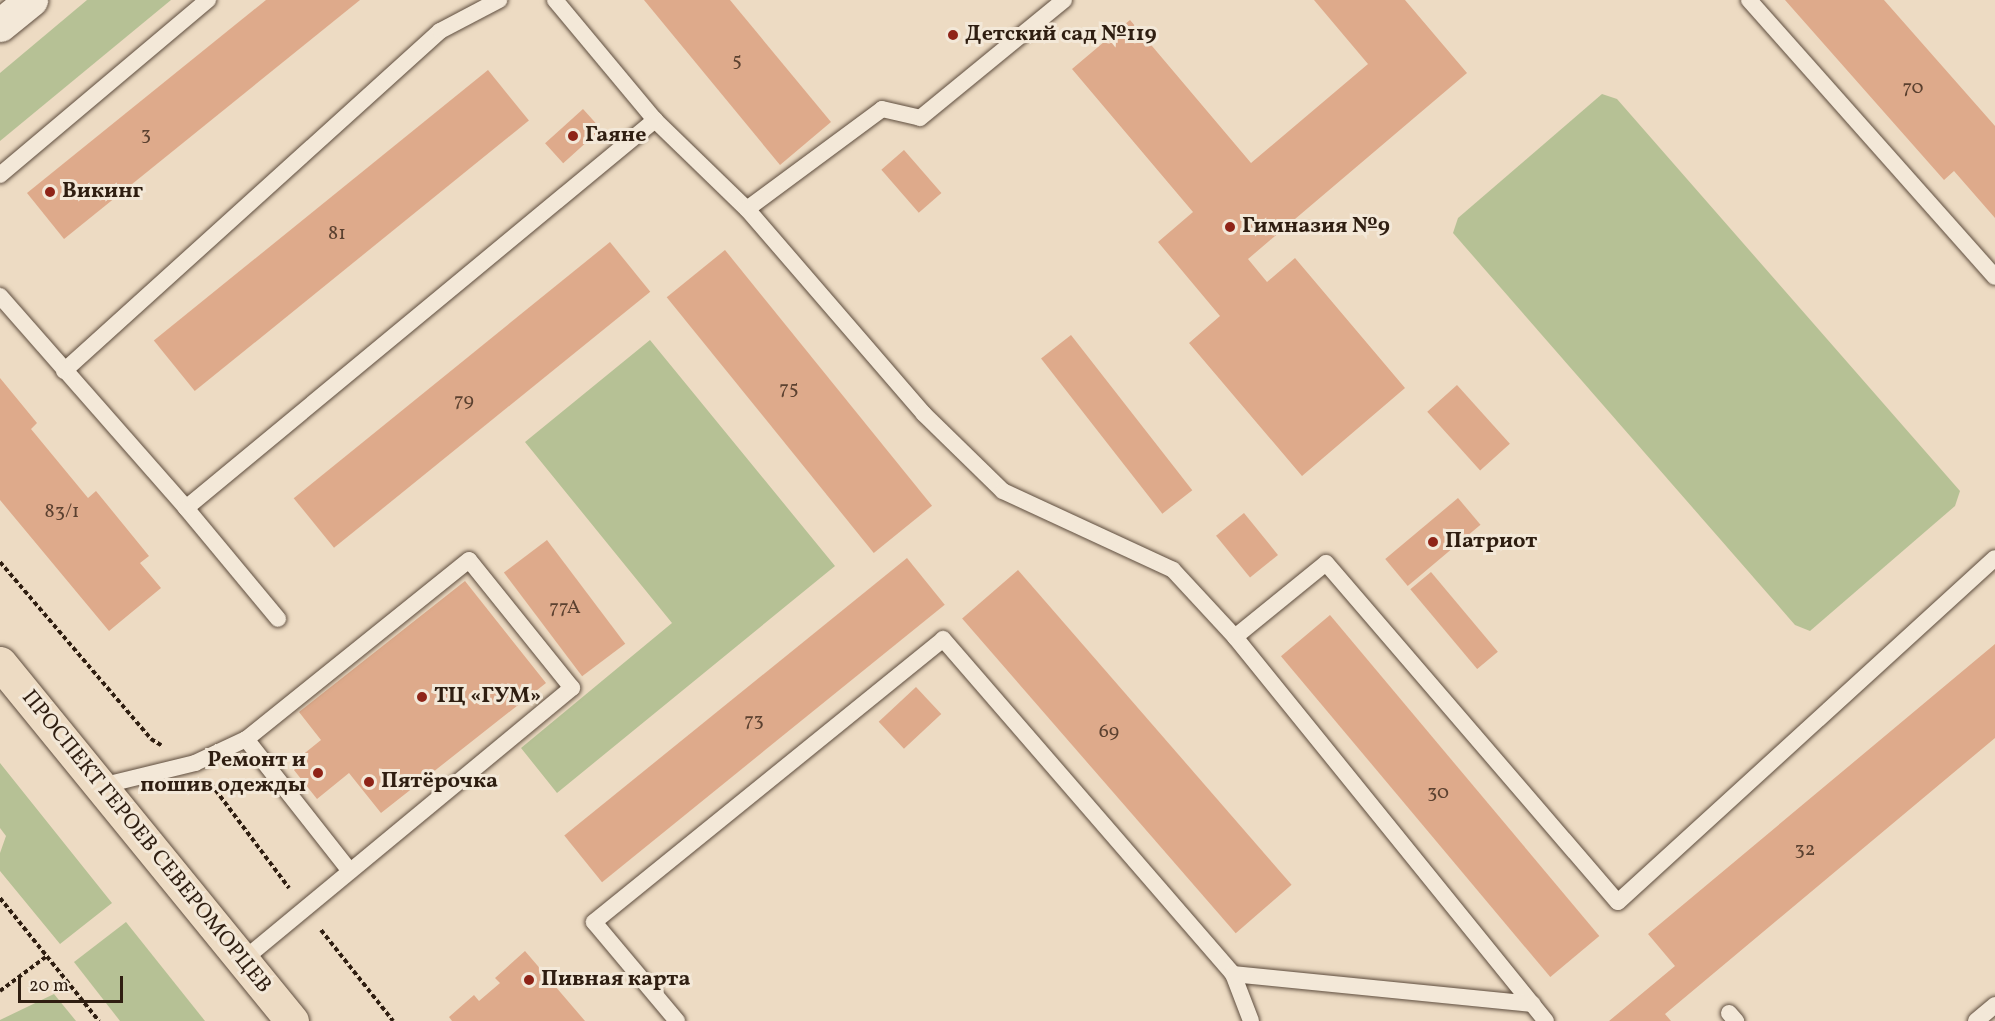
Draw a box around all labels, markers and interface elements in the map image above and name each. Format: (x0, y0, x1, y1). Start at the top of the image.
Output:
place label: Детский сад №119 (965, 22, 1157, 48)
marker: Детский сад №119 (946, 28, 960, 42)
house number: 5 (732, 49, 742, 73)
house number: 70 (1903, 76, 1923, 100)
house number: 3 (141, 123, 151, 147)
place label: Гаяне (585, 123, 646, 149)
marker: Гаяне (566, 129, 580, 143)
place label: Викинг (62, 179, 143, 205)
marker: Викинг (43, 185, 57, 199)
place label: Гимназия №9 (1242, 214, 1390, 240)
marker: Гимназия №9 (1223, 220, 1237, 234)
house number: 81 (328, 222, 346, 246)
house number: 75 (779, 377, 799, 401)
house number: 79 (454, 389, 474, 413)
house number: 83/1 (45, 500, 79, 524)
place label: Патриот (1445, 529, 1538, 555)
marker: Патриот (1426, 535, 1440, 549)
house number: 77А (549, 596, 581, 620)
place label: ТЦ «ГУМ» (434, 684, 541, 710)
street label: ПРОСПЕКТ ГЕРОЕВ СЕВЕРОМОРЦЕВ (15, 685, 277, 999)
marker: ТЦ «ГУМ» (415, 690, 429, 704)
house number: 73 (744, 709, 764, 733)
house number: 69 (1099, 720, 1119, 744)
place label: Ремонт и пошив одежды (140, 747, 306, 798)
marker: Ремонт и пошив одежды (311, 766, 325, 780)
place label: Пятёрочка (381, 769, 498, 795)
marker: Пятёрочка (362, 775, 376, 789)
house number: 30 (1427, 781, 1449, 805)
house number: 32 (1795, 838, 1815, 862)
scale bar (21, 964, 126, 1002)
place label: Пивная карта (541, 967, 690, 993)
marker: Пивная карта (522, 973, 536, 987)
text: 20 m (29, 974, 69, 999)

